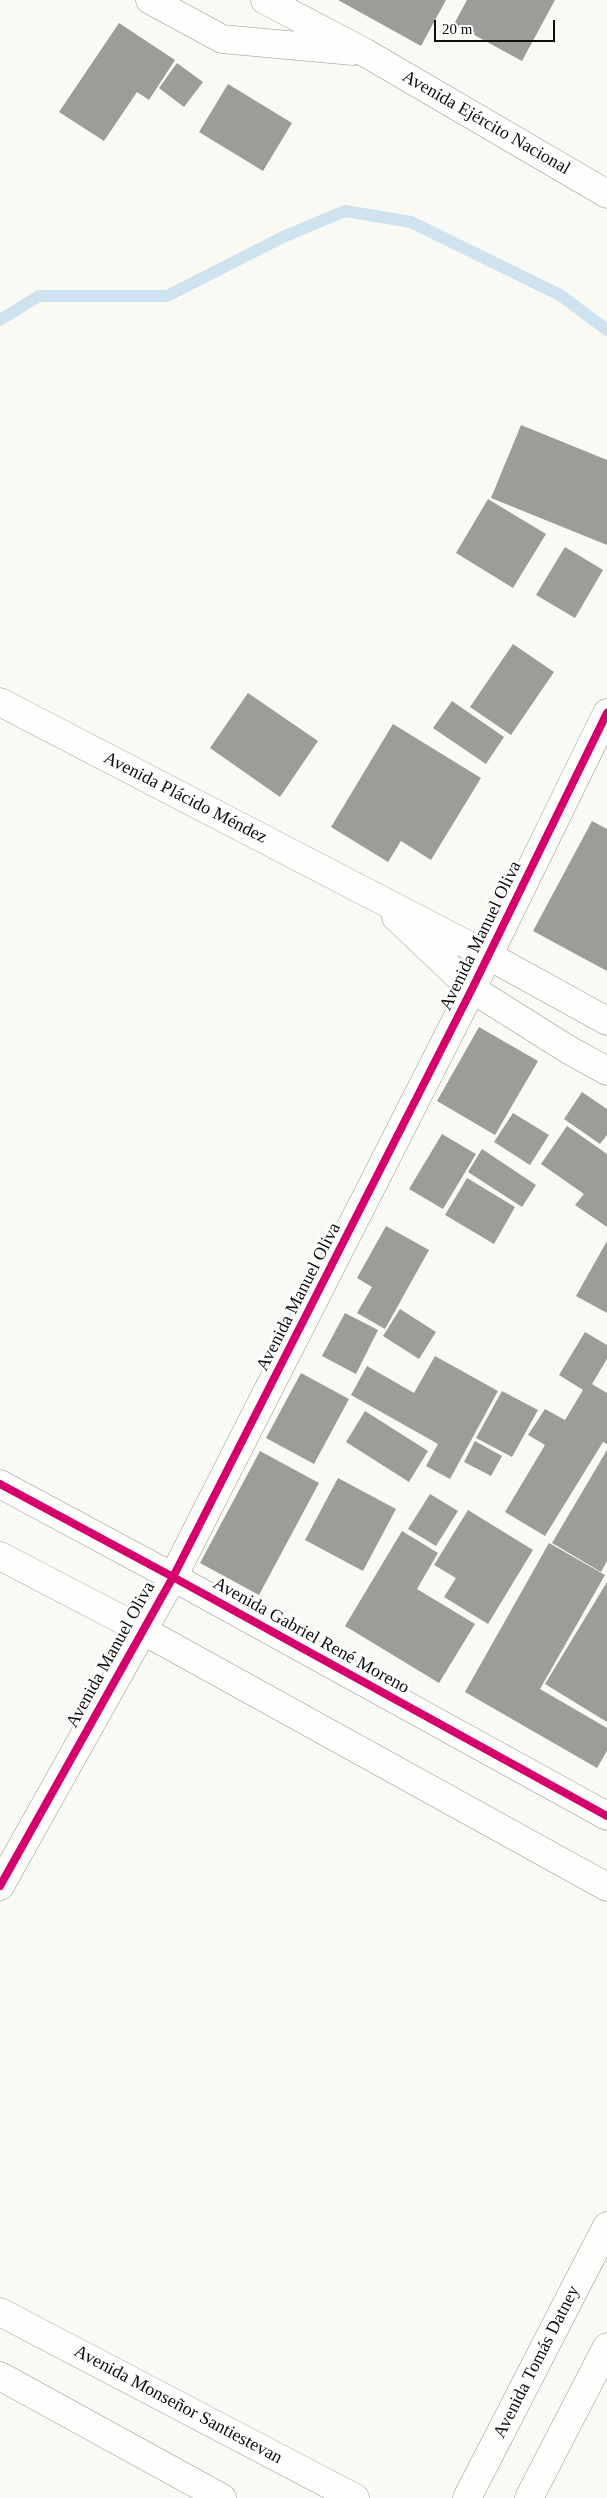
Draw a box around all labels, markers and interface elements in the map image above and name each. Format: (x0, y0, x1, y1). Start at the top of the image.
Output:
scale bar (437, 10, 558, 42)
text: 20 m (442, 21, 472, 37)
street label: Avenida Ejército Nacional (398, 66, 574, 180)
street label: Avenida Plácido Méndez (100, 747, 270, 849)
street label: Avenida Manuel Oliva (435, 858, 527, 1014)
street label: Avenida Manuel Oliva (252, 1219, 346, 1375)
street label: Avenida Gabriel René Moreno (209, 1573, 413, 1699)
street label: Avenida Manuel Oliva (62, 1578, 160, 1732)
street label: Avenida Tomás Datney (489, 2282, 585, 2442)
street label: Avenida Monseñor Santiestevan (70, 2341, 286, 2469)

